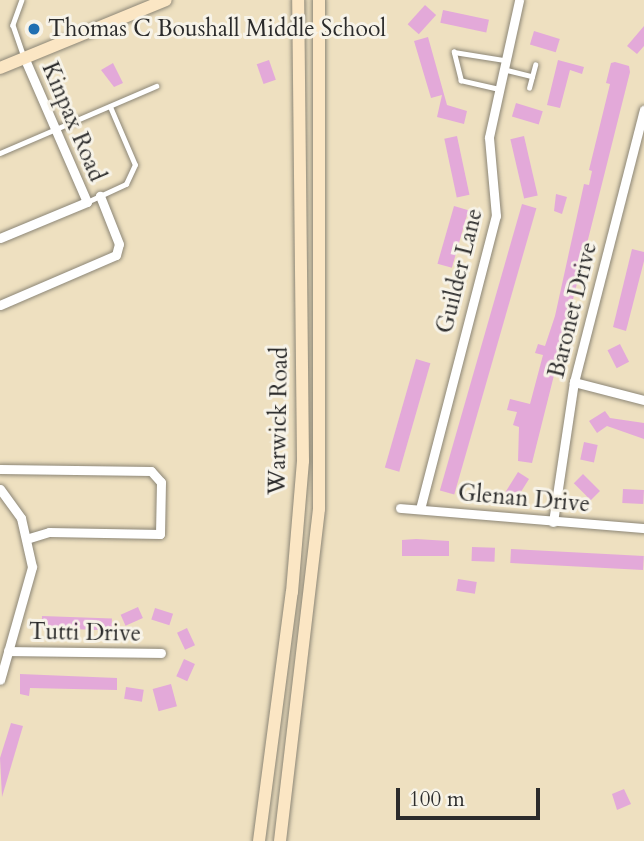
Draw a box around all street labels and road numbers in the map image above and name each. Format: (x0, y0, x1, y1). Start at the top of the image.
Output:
street label: Kinpax Road (35, 58, 111, 186)
street label: Guilder Lane (431, 206, 489, 336)
street label: Baronet Drive (543, 239, 603, 381)
street label: Warwick Road (264, 347, 294, 495)
street label: Glenan Drive (457, 479, 591, 519)
street label: Tutti Drive (29, 618, 141, 648)

